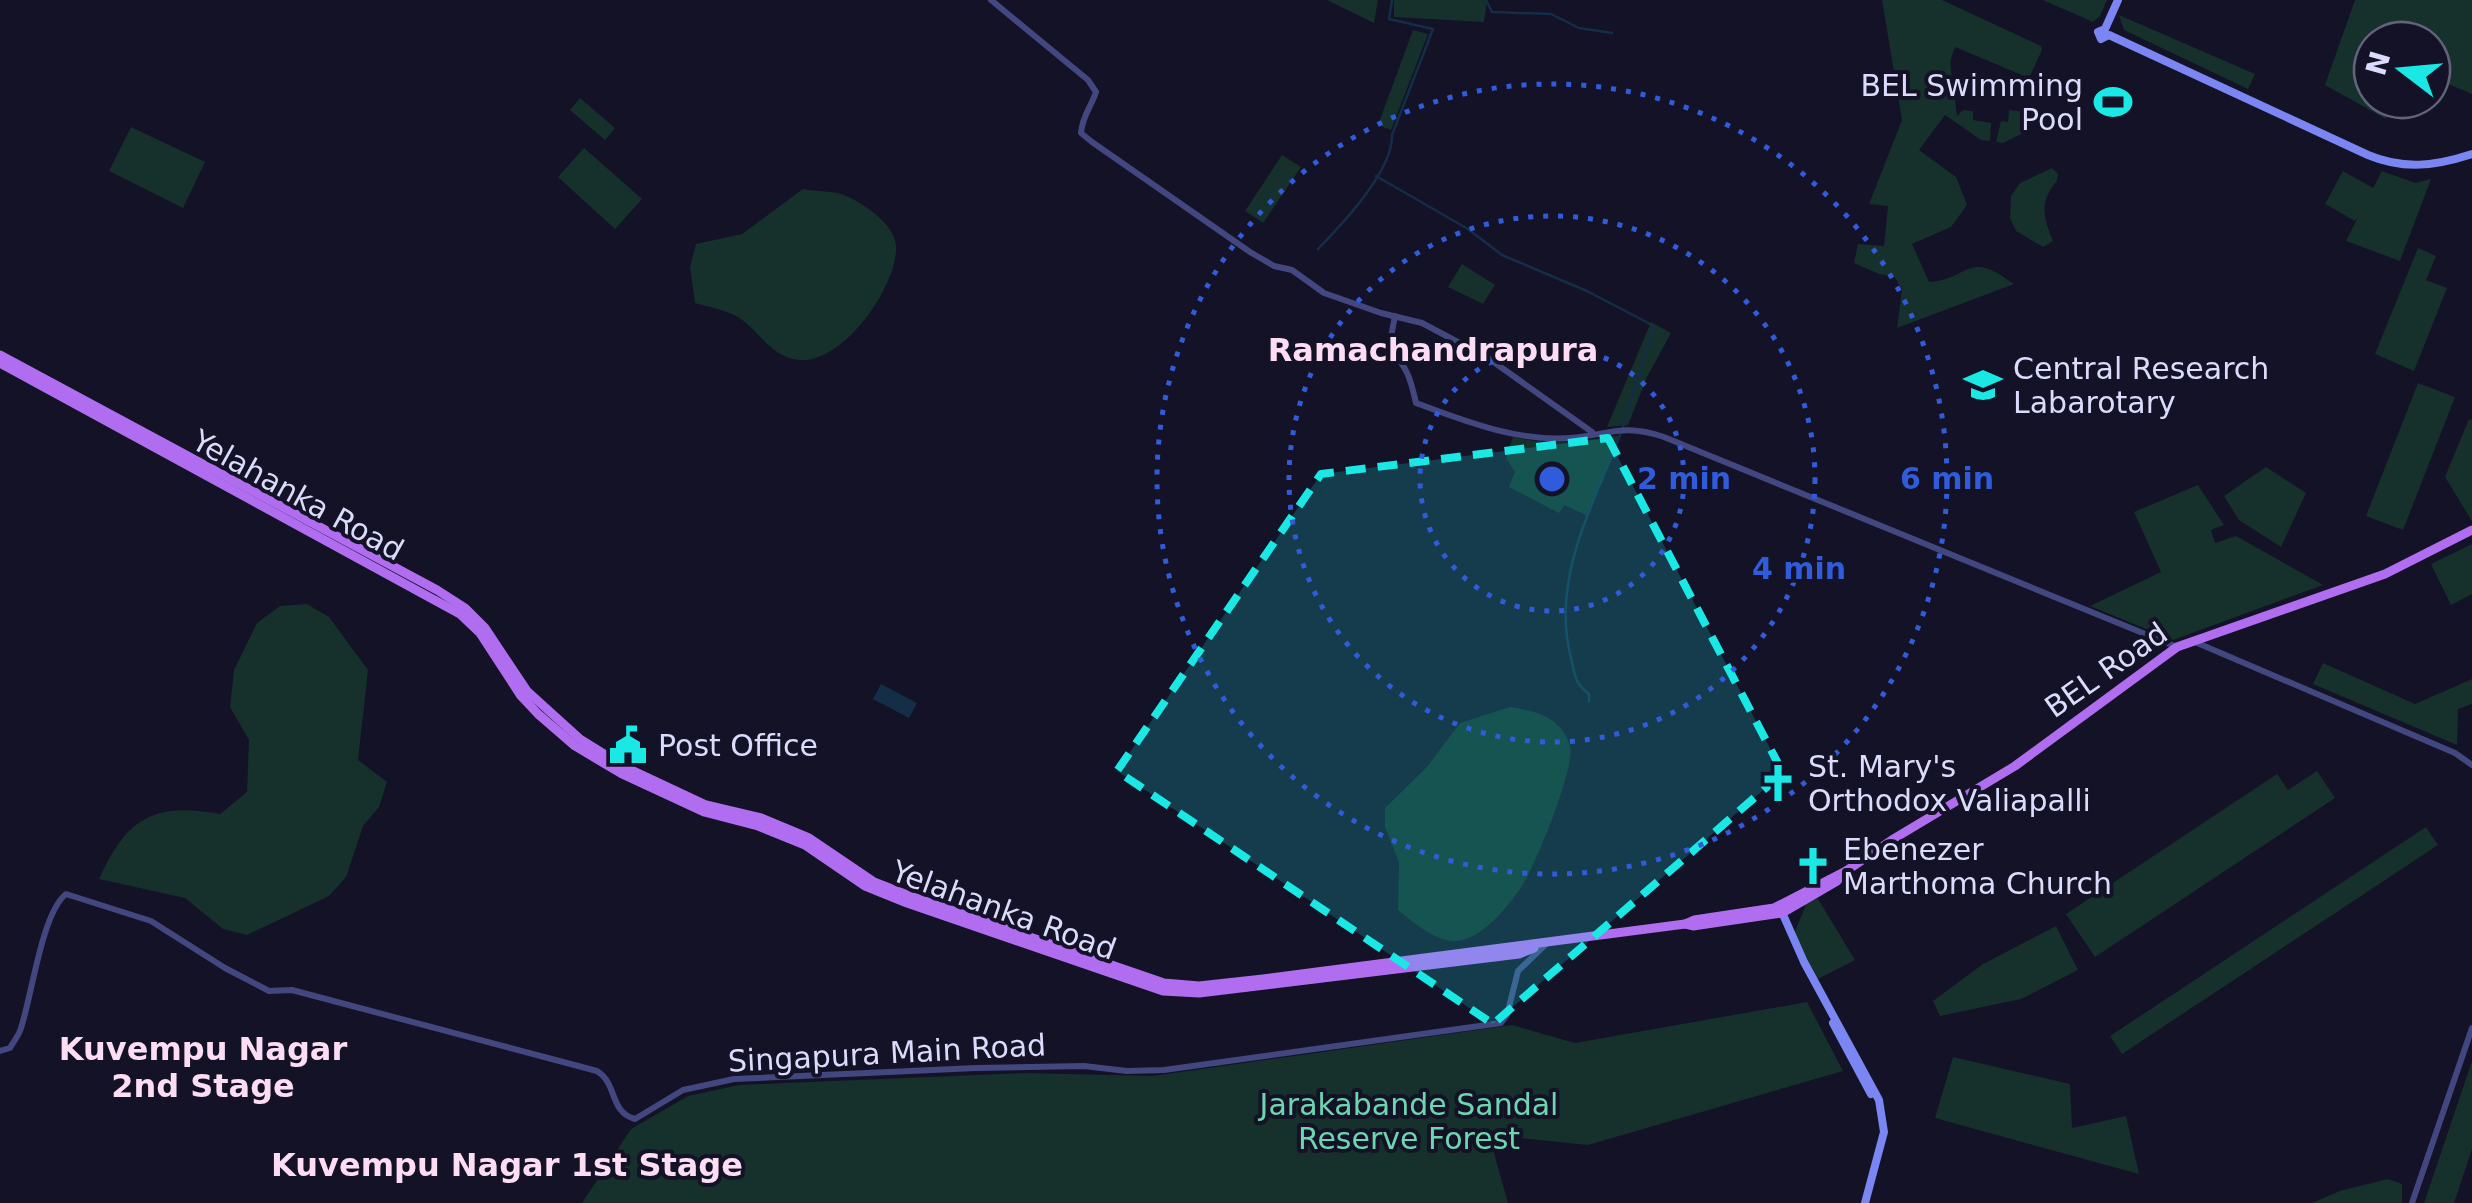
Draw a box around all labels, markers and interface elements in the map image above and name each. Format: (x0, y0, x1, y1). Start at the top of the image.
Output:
north arrow (2352, 20, 2452, 120)
text: N (2359, 47, 2398, 79)
place label: BEL Swimming Pool (1860, 68, 2083, 137)
sports icon: BEL Swimming Pool (2092, 81, 2134, 123)
district label: Ramachandrapura (1268, 331, 1598, 369)
place label: Central Research Labarotary (2013, 351, 2269, 420)
school or university icon: Central Research Labarotary (1962, 364, 2004, 406)
street label: Yelahanka Road (185, 422, 410, 568)
centre of rings (1534, 461, 1570, 497)
text: 2 min (1637, 461, 1731, 496)
text: 6 min (1900, 461, 1994, 496)
text: 4 min (1752, 551, 1846, 586)
street label: BEL Road (2038, 615, 2174, 725)
public building icon: Post Office (607, 724, 649, 766)
place label: Post Office (658, 728, 818, 763)
place label: St. Mary's Orthodox Valiapalli (1808, 749, 2091, 818)
church icon: St. Mary's Orthodox Valiapalli (1757, 762, 1799, 804)
place label: Ebenezer Marthoma Church (1843, 832, 2112, 901)
church icon: Ebenezer Marthoma Church (1792, 845, 1834, 887)
street label: Yelahanka Road (886, 853, 1121, 967)
street label: Singapura Main Road (727, 1027, 1047, 1079)
district label: Kuvempu Nagar 2nd Stage (59, 1030, 347, 1105)
park label: Jarakabande Sandal Reserve Forest (1258, 1087, 1558, 1156)
district label: Kuvempu Nagar 1st Stage (271, 1146, 743, 1184)

